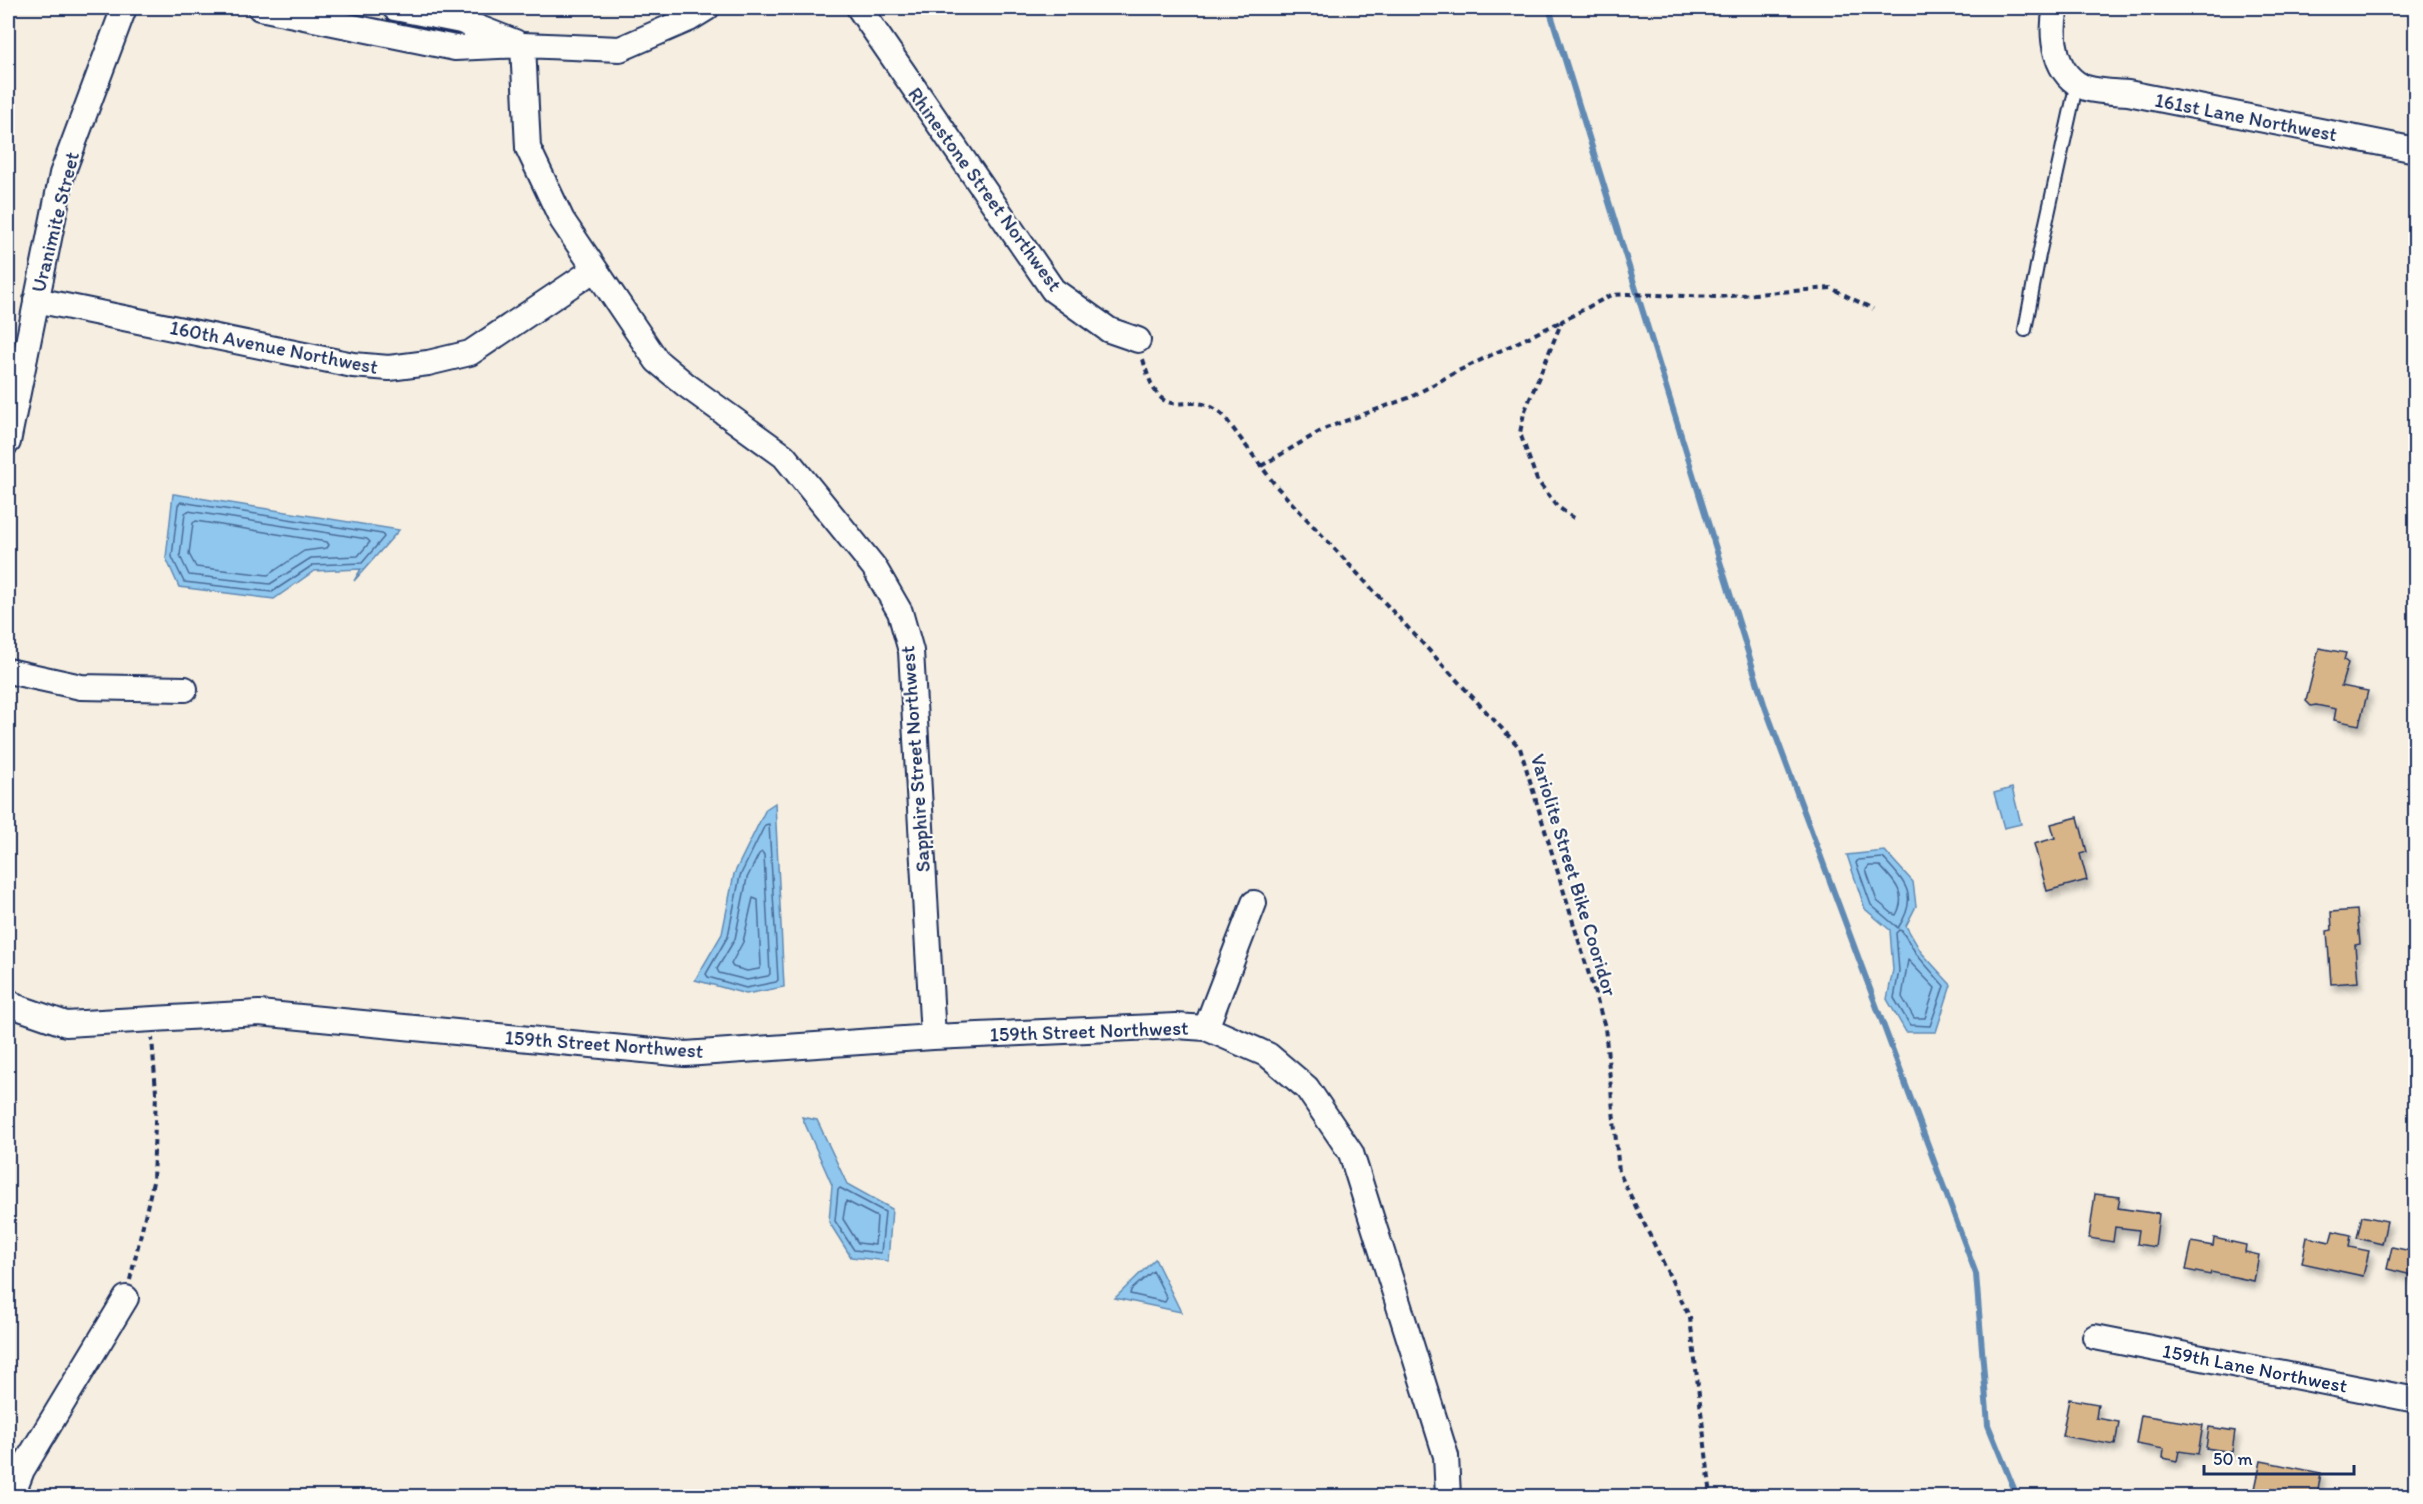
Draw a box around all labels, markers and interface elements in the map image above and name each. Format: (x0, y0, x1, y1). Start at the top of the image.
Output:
street label: Rhinestone Street Northwest (903, 82, 1067, 296)
street label: 161st Lane Northwest (2153, 88, 2339, 146)
street label: Uranimite Street (26, 149, 84, 295)
street label: 160th Avenue Northwest (168, 315, 380, 379)
street label: Sapphire Street Northwest (895, 645, 935, 873)
street label: Variolite Street Bike Cooridor (1526, 751, 1622, 999)
street label: 159th Street Northwest (989, 1016, 1189, 1046)
street label: 159th Street Northwest (504, 1025, 705, 1063)
street label: 159th Lane Northwest (2161, 1338, 2349, 1398)
scale bar (2204, 1438, 2354, 1476)
text: 50 m (2213, 1448, 2253, 1470)

